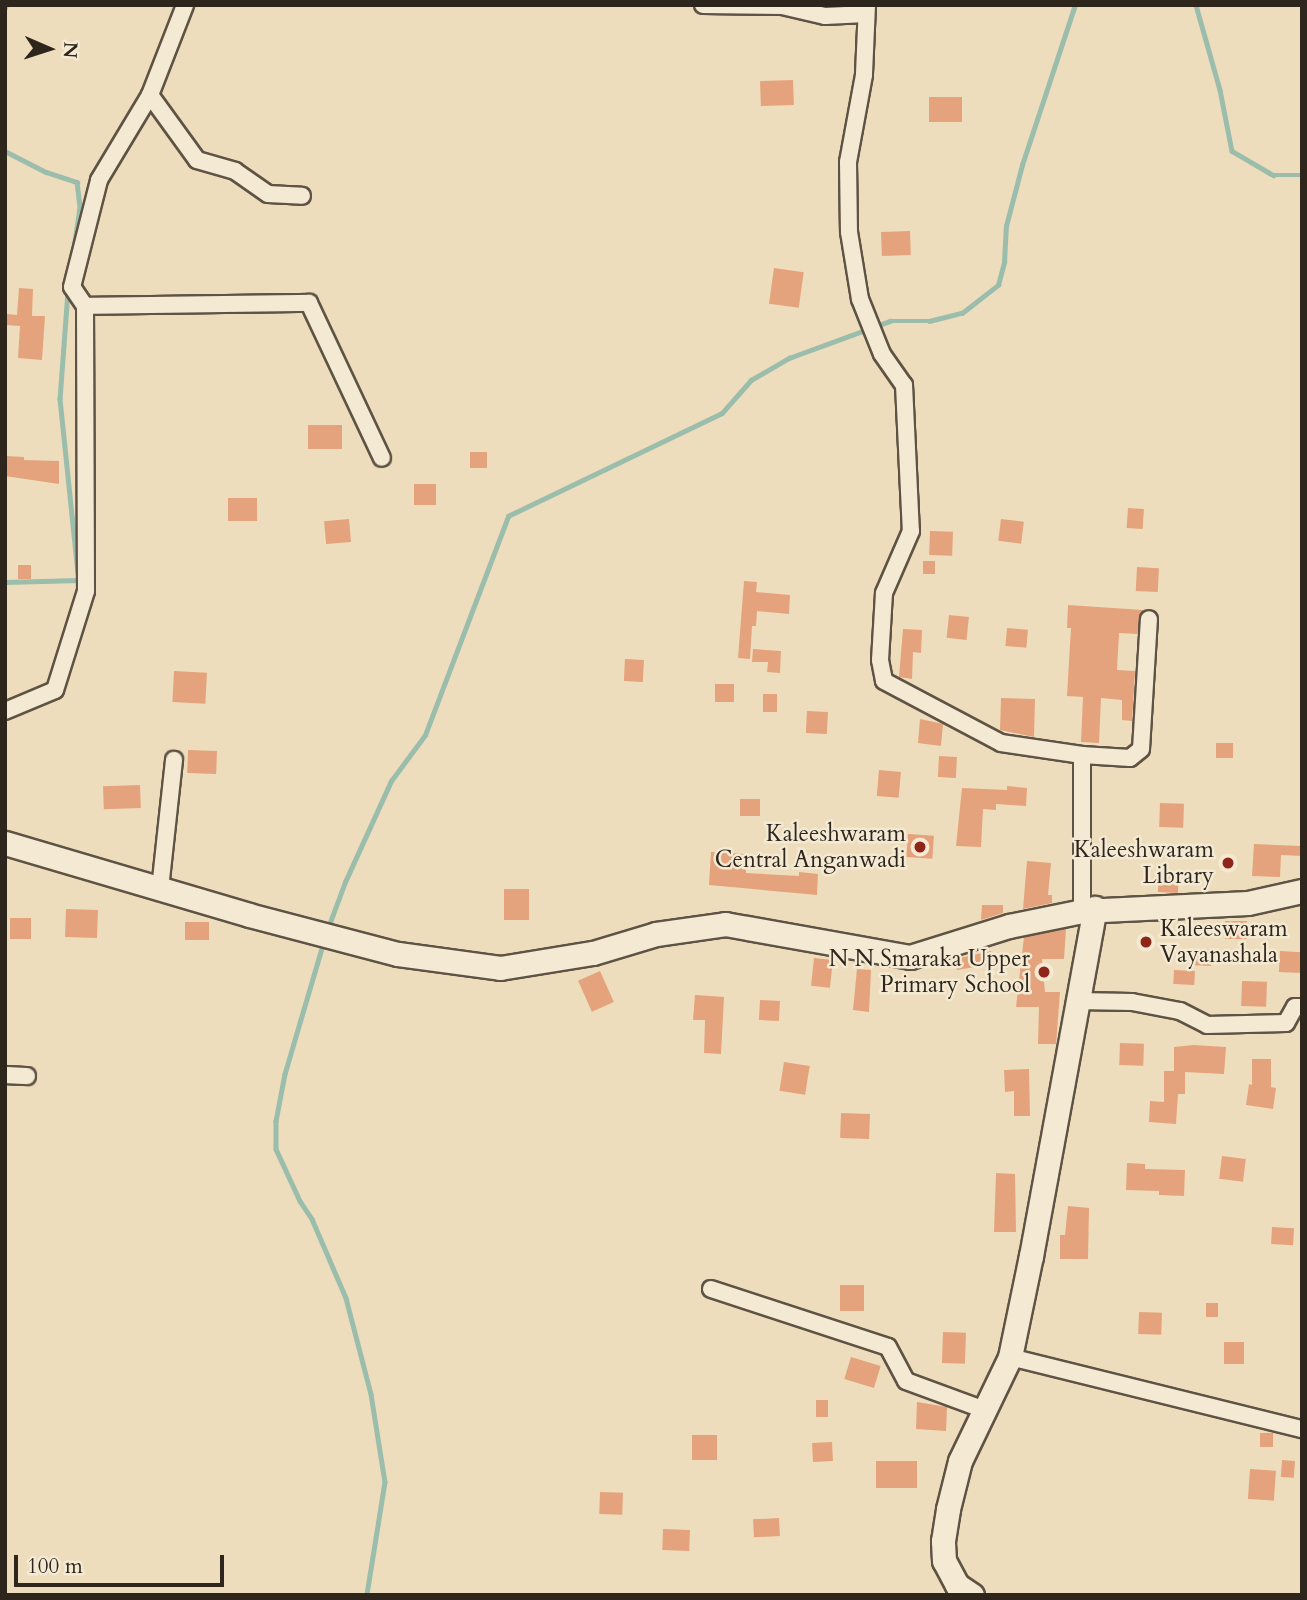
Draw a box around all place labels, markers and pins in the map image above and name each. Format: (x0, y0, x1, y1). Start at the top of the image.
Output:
place label: Kaleeshwaram Central Anganwadi (715, 820, 906, 874)
place label: Kaleeshwaram Library (1074, 836, 1214, 890)
marker: Kaleeshwaram Central Anganwadi (912, 839, 928, 855)
marker: Kaleeshwaram Library (1220, 855, 1236, 871)
place label: Kaleeswaram Vayanashala (1160, 915, 1288, 969)
marker: Kaleeswaram Vayanashala (1138, 934, 1154, 950)
place label: N N Smaraka Upper Primary School (829, 945, 1030, 999)
marker: N N Smaraka Upper Primary School (1036, 964, 1052, 980)

